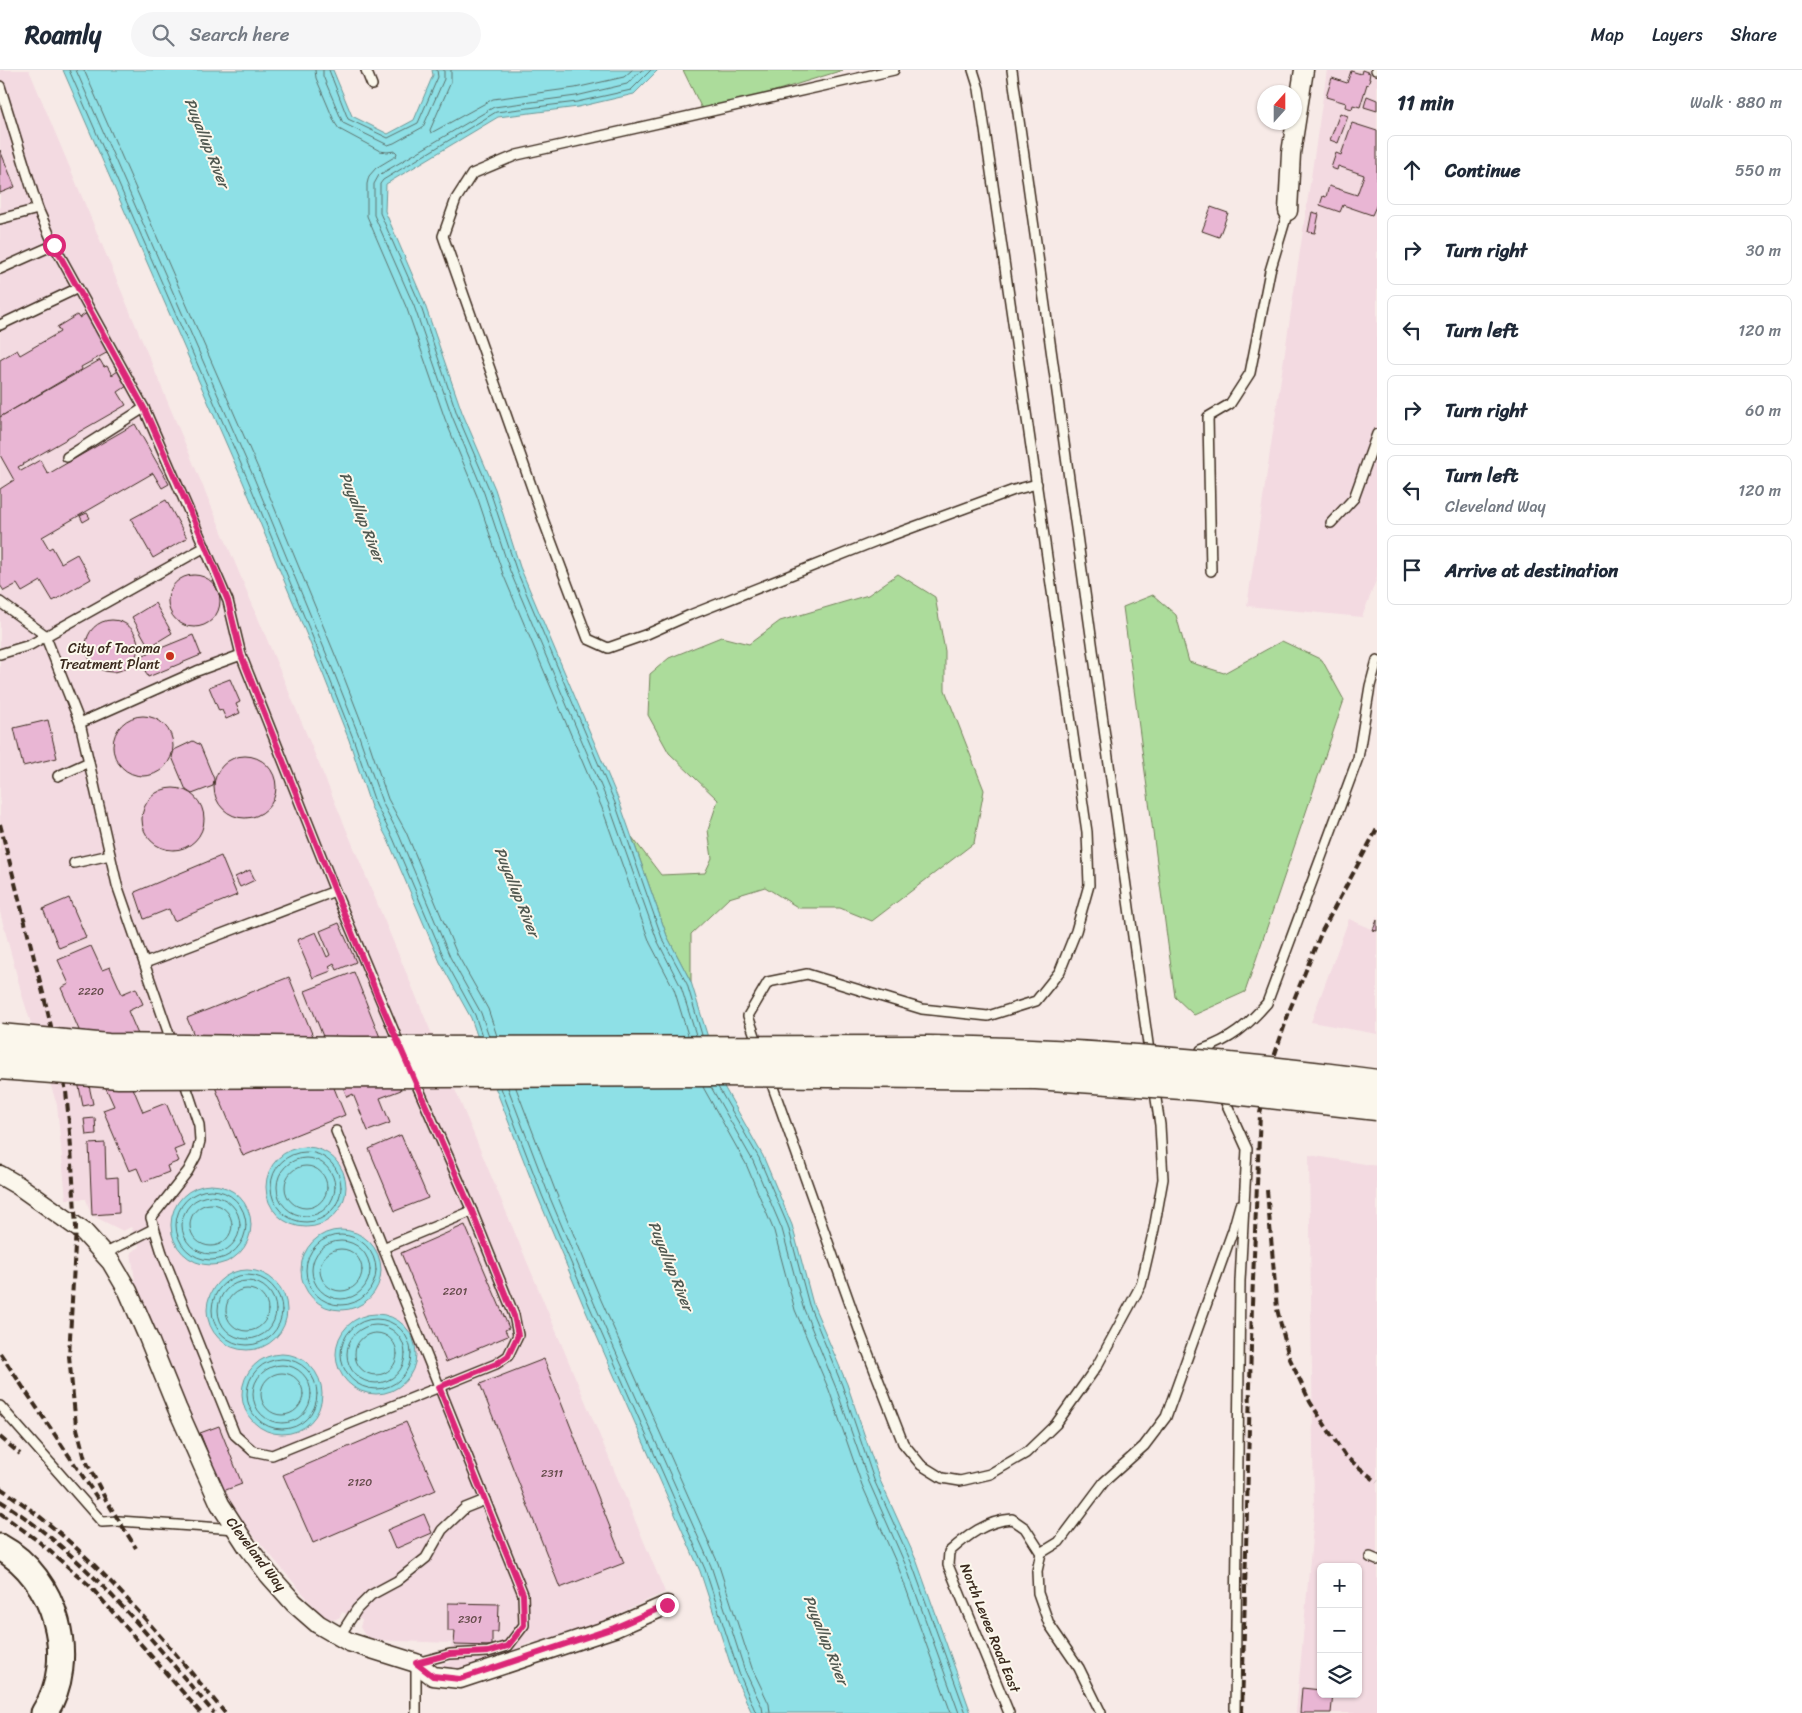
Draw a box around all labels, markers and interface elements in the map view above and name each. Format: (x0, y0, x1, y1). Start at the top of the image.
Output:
search box (131, 12, 481, 57)
text: Roamly (25, 14, 101, 56)
text: Search here (189, 18, 289, 51)
text: Map (1591, 19, 1624, 51)
text: Layers (1652, 19, 1703, 51)
text: Share (1731, 19, 1777, 51)
icon: search (149, 21, 177, 49)
text: 11 min (1397, 84, 1454, 122)
north arrow (1257, 85, 1302, 130)
text: Walk · 880 m (1690, 88, 1782, 117)
water label: Puyallup River (177, 94, 238, 195)
text: Continue (1445, 154, 1521, 187)
icon: ahead (1398, 156, 1426, 184)
text: 550 m (1735, 156, 1781, 185)
route start (43, 234, 66, 257)
text: Turn right (1445, 234, 1527, 267)
icon: right (1398, 236, 1426, 264)
text: 30 m (1746, 236, 1781, 265)
text: Turn left (1445, 314, 1518, 347)
icon: left (1398, 316, 1426, 344)
text: 120 m (1738, 316, 1781, 345)
text: Turn right (1445, 394, 1527, 427)
icon: right (1398, 396, 1426, 424)
text: 60 m (1745, 396, 1781, 425)
text: Turn left (1445, 459, 1518, 492)
water label: Puyallup River (332, 468, 393, 569)
icon: left (1398, 476, 1426, 504)
text: 120 m (1738, 476, 1781, 505)
text: Cleveland Way (1445, 492, 1546, 521)
text: Arrive at destination (1445, 554, 1618, 587)
icon: arrive (1398, 556, 1426, 584)
place label: City of Tacoma Treatment Plant (59, 636, 161, 677)
marker: City of Tacoma Treatment Plant (164, 650, 176, 662)
water label: Puyallup River (487, 843, 548, 944)
house number: 2220 (78, 982, 104, 1001)
water label: Puyallup River (641, 1217, 702, 1318)
house number: 2201 (443, 1282, 467, 1301)
house number: 2311 (541, 1464, 563, 1483)
house number: 2120 (348, 1473, 372, 1492)
street label: Cleveland Way (219, 1511, 293, 1597)
street label: North Levee Road East (953, 1559, 1028, 1698)
map controls (1317, 1563, 1362, 1698)
button: + (1317, 1563, 1362, 1608)
water label: Puyallup River (796, 1591, 857, 1692)
route end (656, 1594, 679, 1617)
button: − (1317, 1608, 1362, 1653)
house number: 2301 (458, 1610, 482, 1629)
button: layers (1317, 1653, 1362, 1698)

